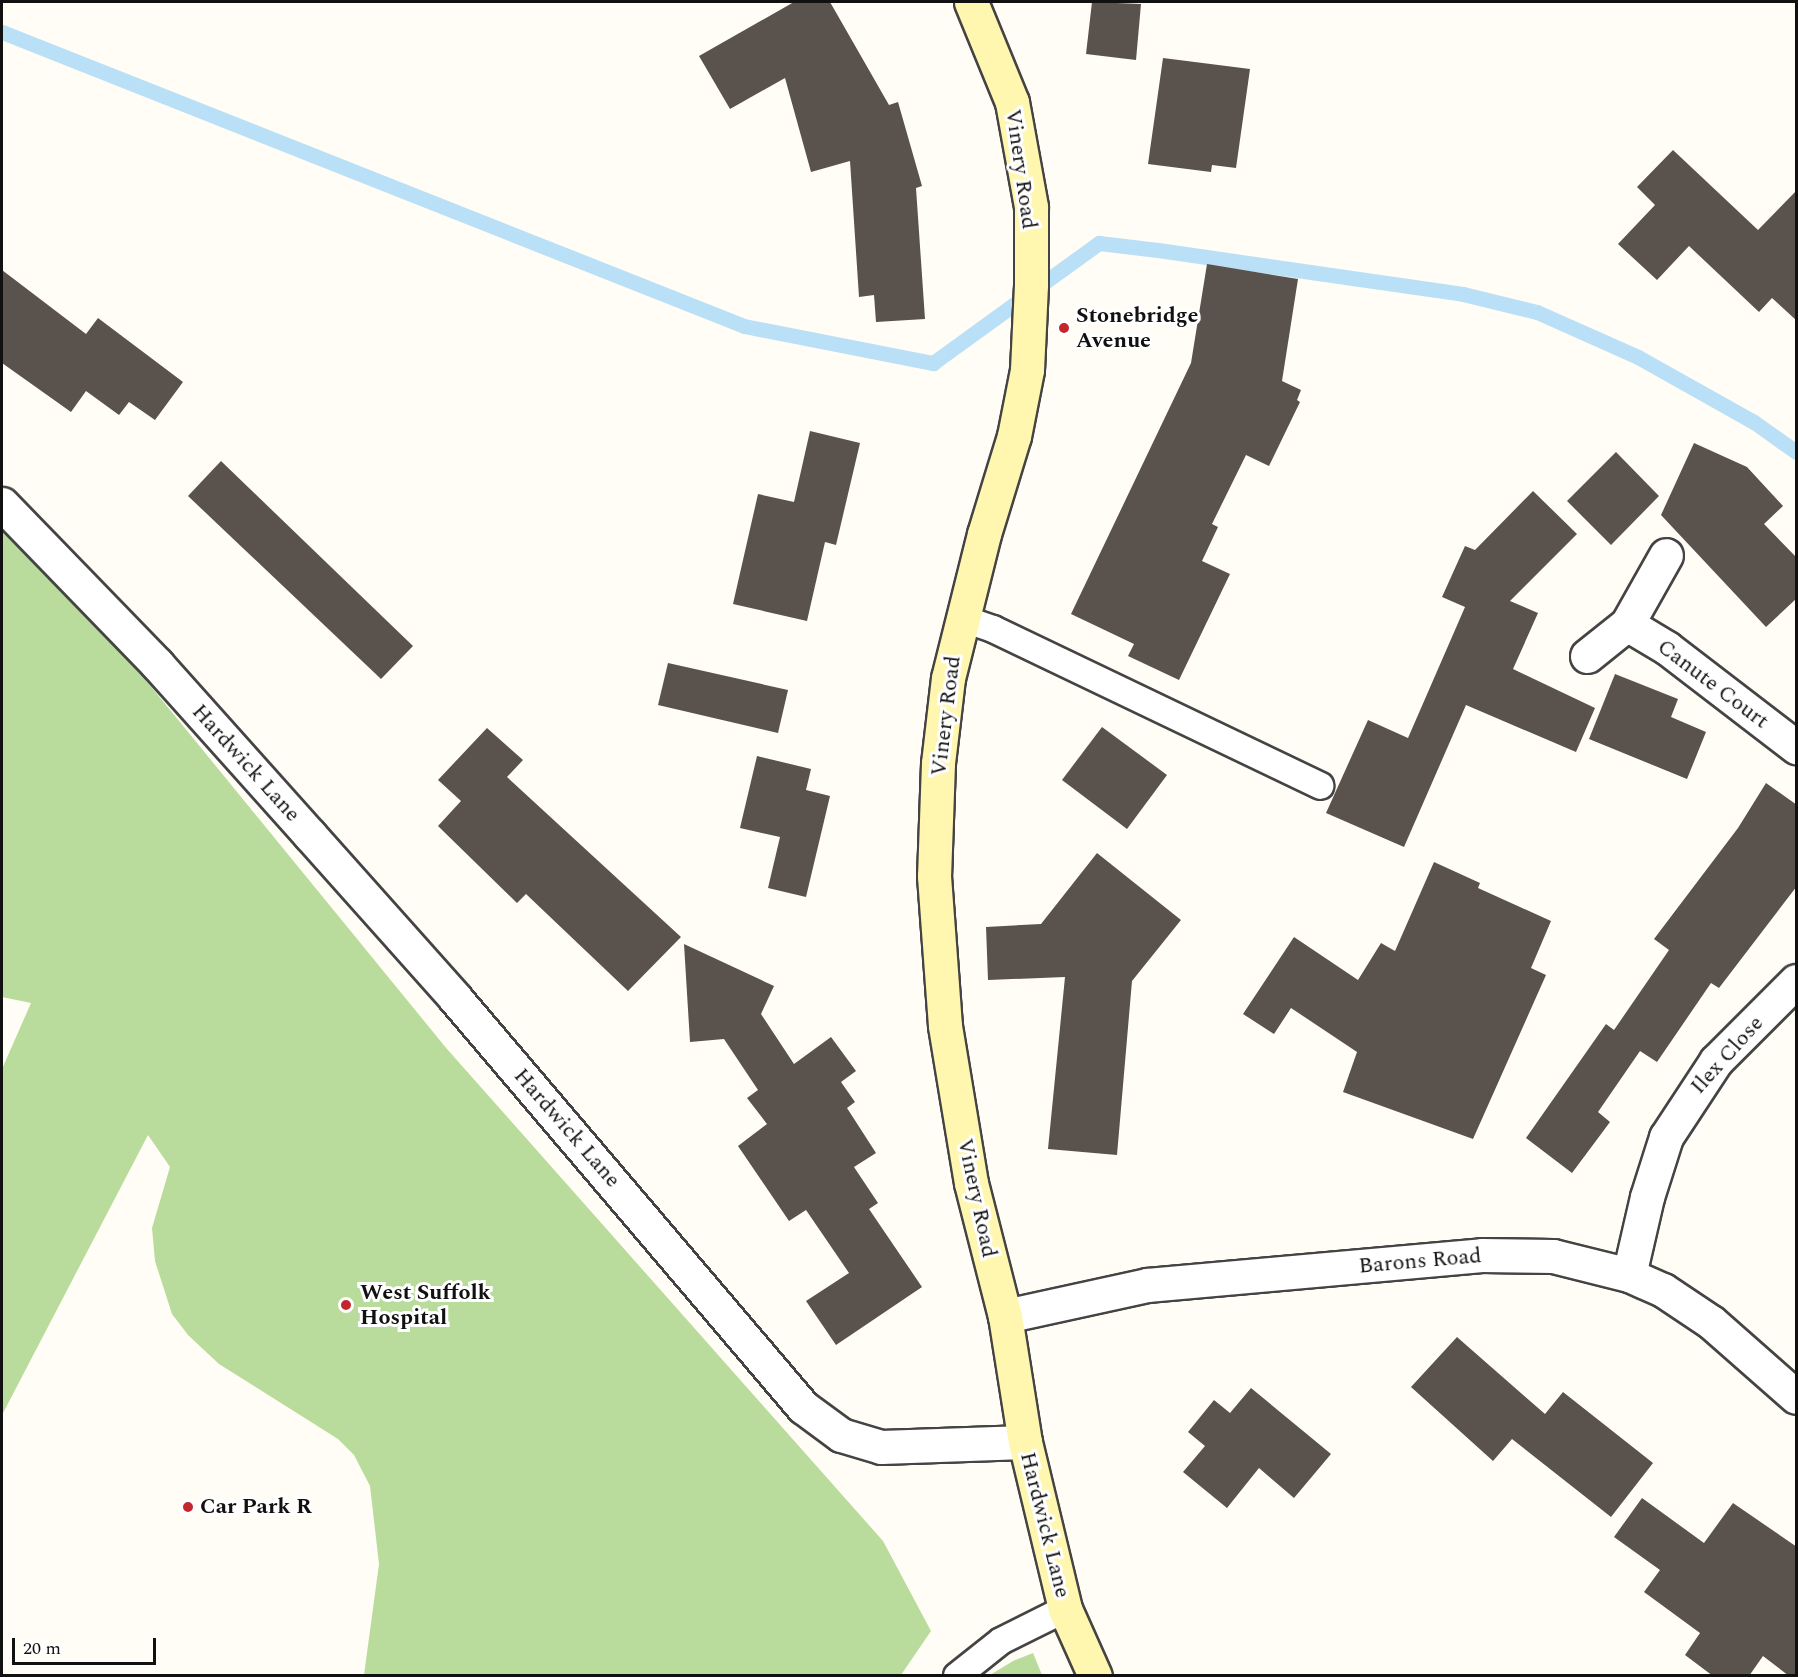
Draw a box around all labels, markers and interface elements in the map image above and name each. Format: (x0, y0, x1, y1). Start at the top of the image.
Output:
street label: Vinery Road (1000, 107, 1042, 231)
place label: Stonebridge Avenue (1076, 302, 1198, 354)
marker: Stonebridge Avenue (1057, 321, 1071, 335)
street label: Canute Court (1652, 634, 1774, 734)
street label: Vinery Road (926, 654, 966, 778)
street label: Hardwick Lane (186, 699, 306, 827)
street label: Ilex Close (1685, 1010, 1769, 1100)
street label: Hardwick Lane (508, 1063, 626, 1193)
street label: Vinery Road (952, 1136, 1002, 1260)
street label: Barons Road (1357, 1242, 1483, 1280)
place label: West Suffolk Hospital (360, 1279, 491, 1330)
marker: West Suffolk Hospital (337, 1296, 355, 1314)
street label: Hardwick Lane (1014, 1449, 1076, 1601)
place label: Car Park R (200, 1494, 312, 1520)
marker: Car Park R (181, 1500, 195, 1514)
scale bar (15, 1626, 159, 1664)
text: 20 m (23, 1635, 61, 1662)

